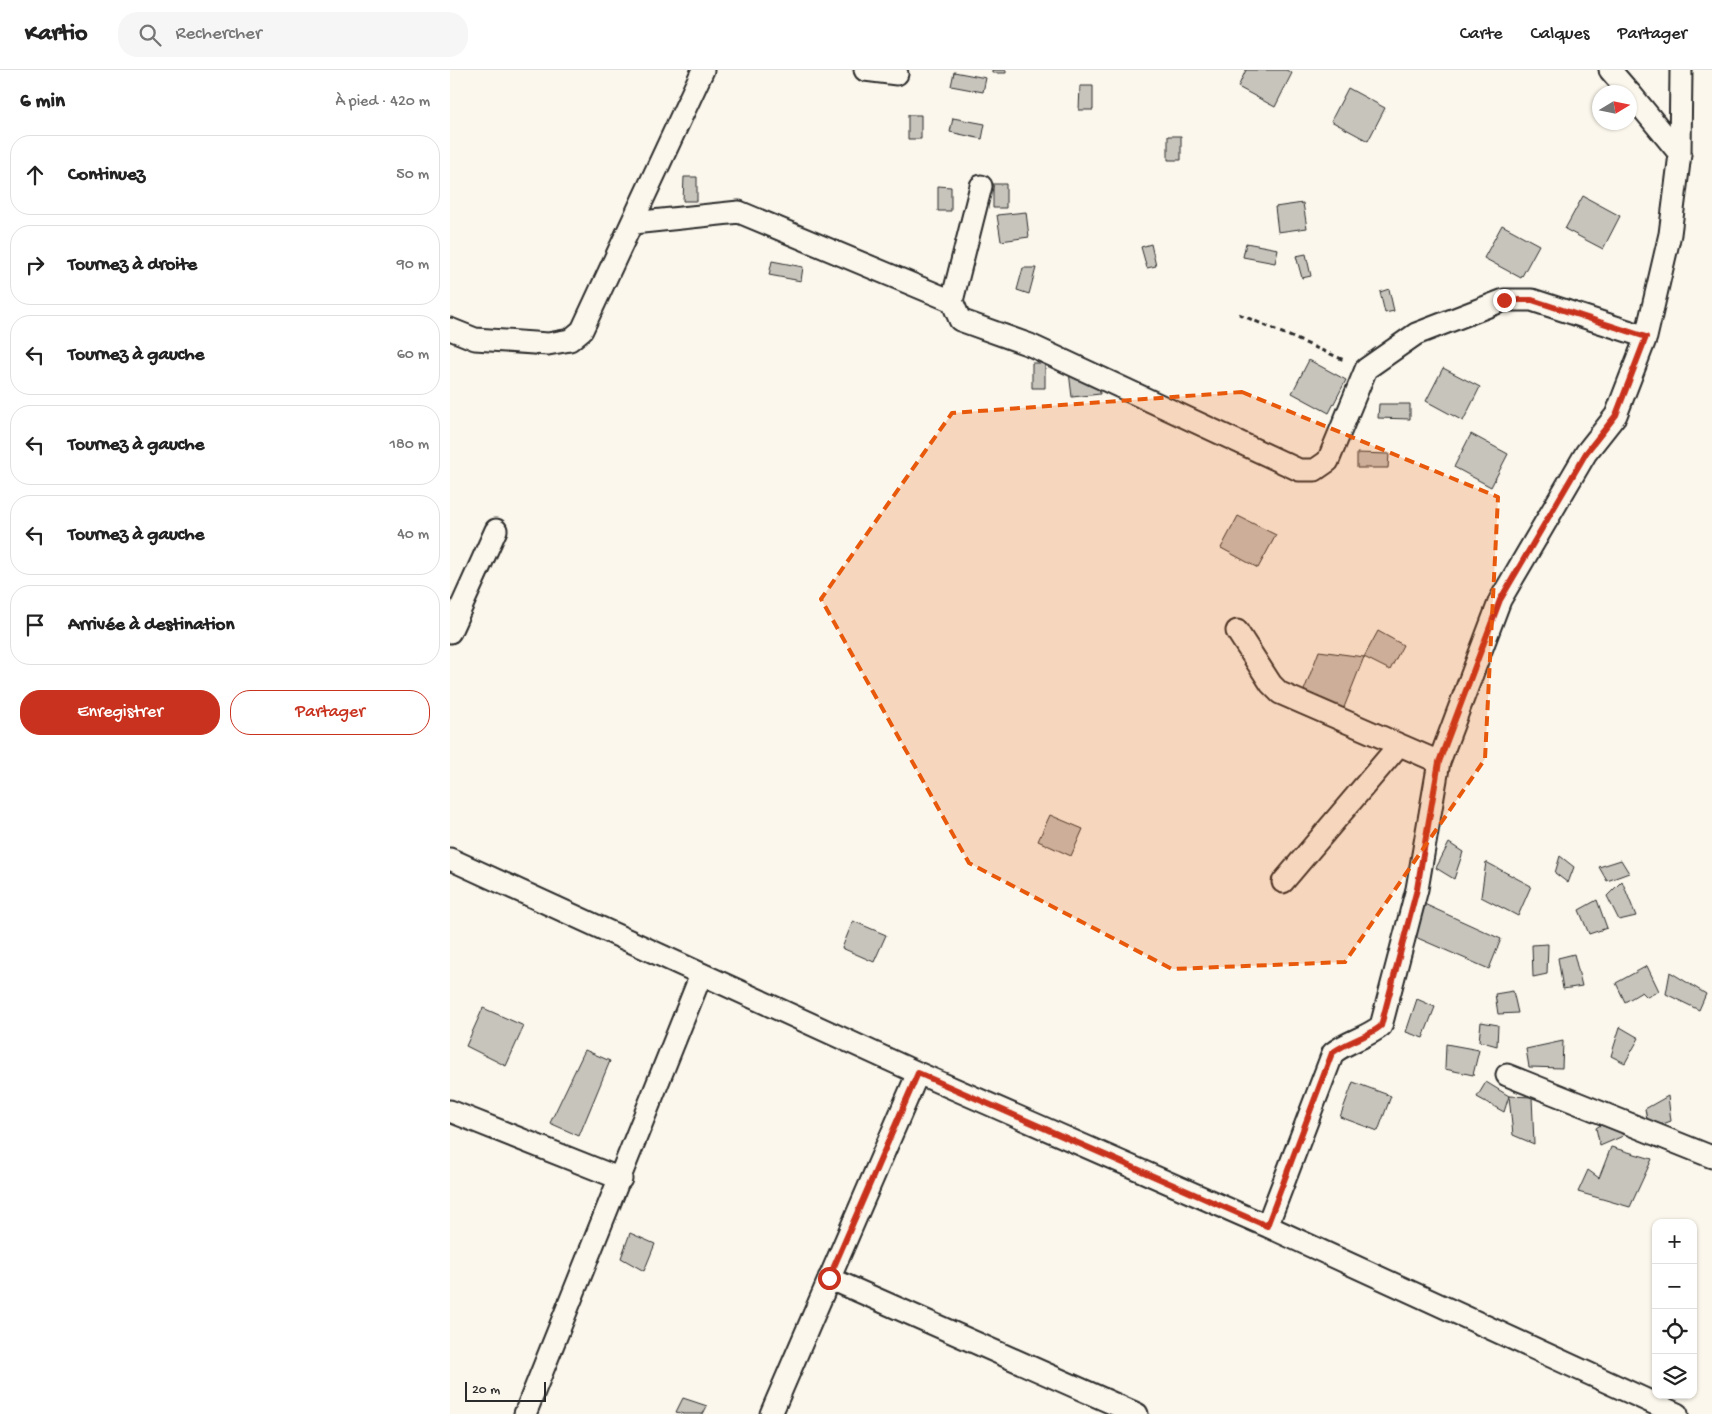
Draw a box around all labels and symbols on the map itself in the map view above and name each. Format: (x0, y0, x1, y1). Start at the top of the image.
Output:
north arrow (1592, 85, 1637, 130)
route end (1493, 289, 1516, 312)
route start (818, 1267, 841, 1290)
scale bar (465, 1379, 546, 1402)

